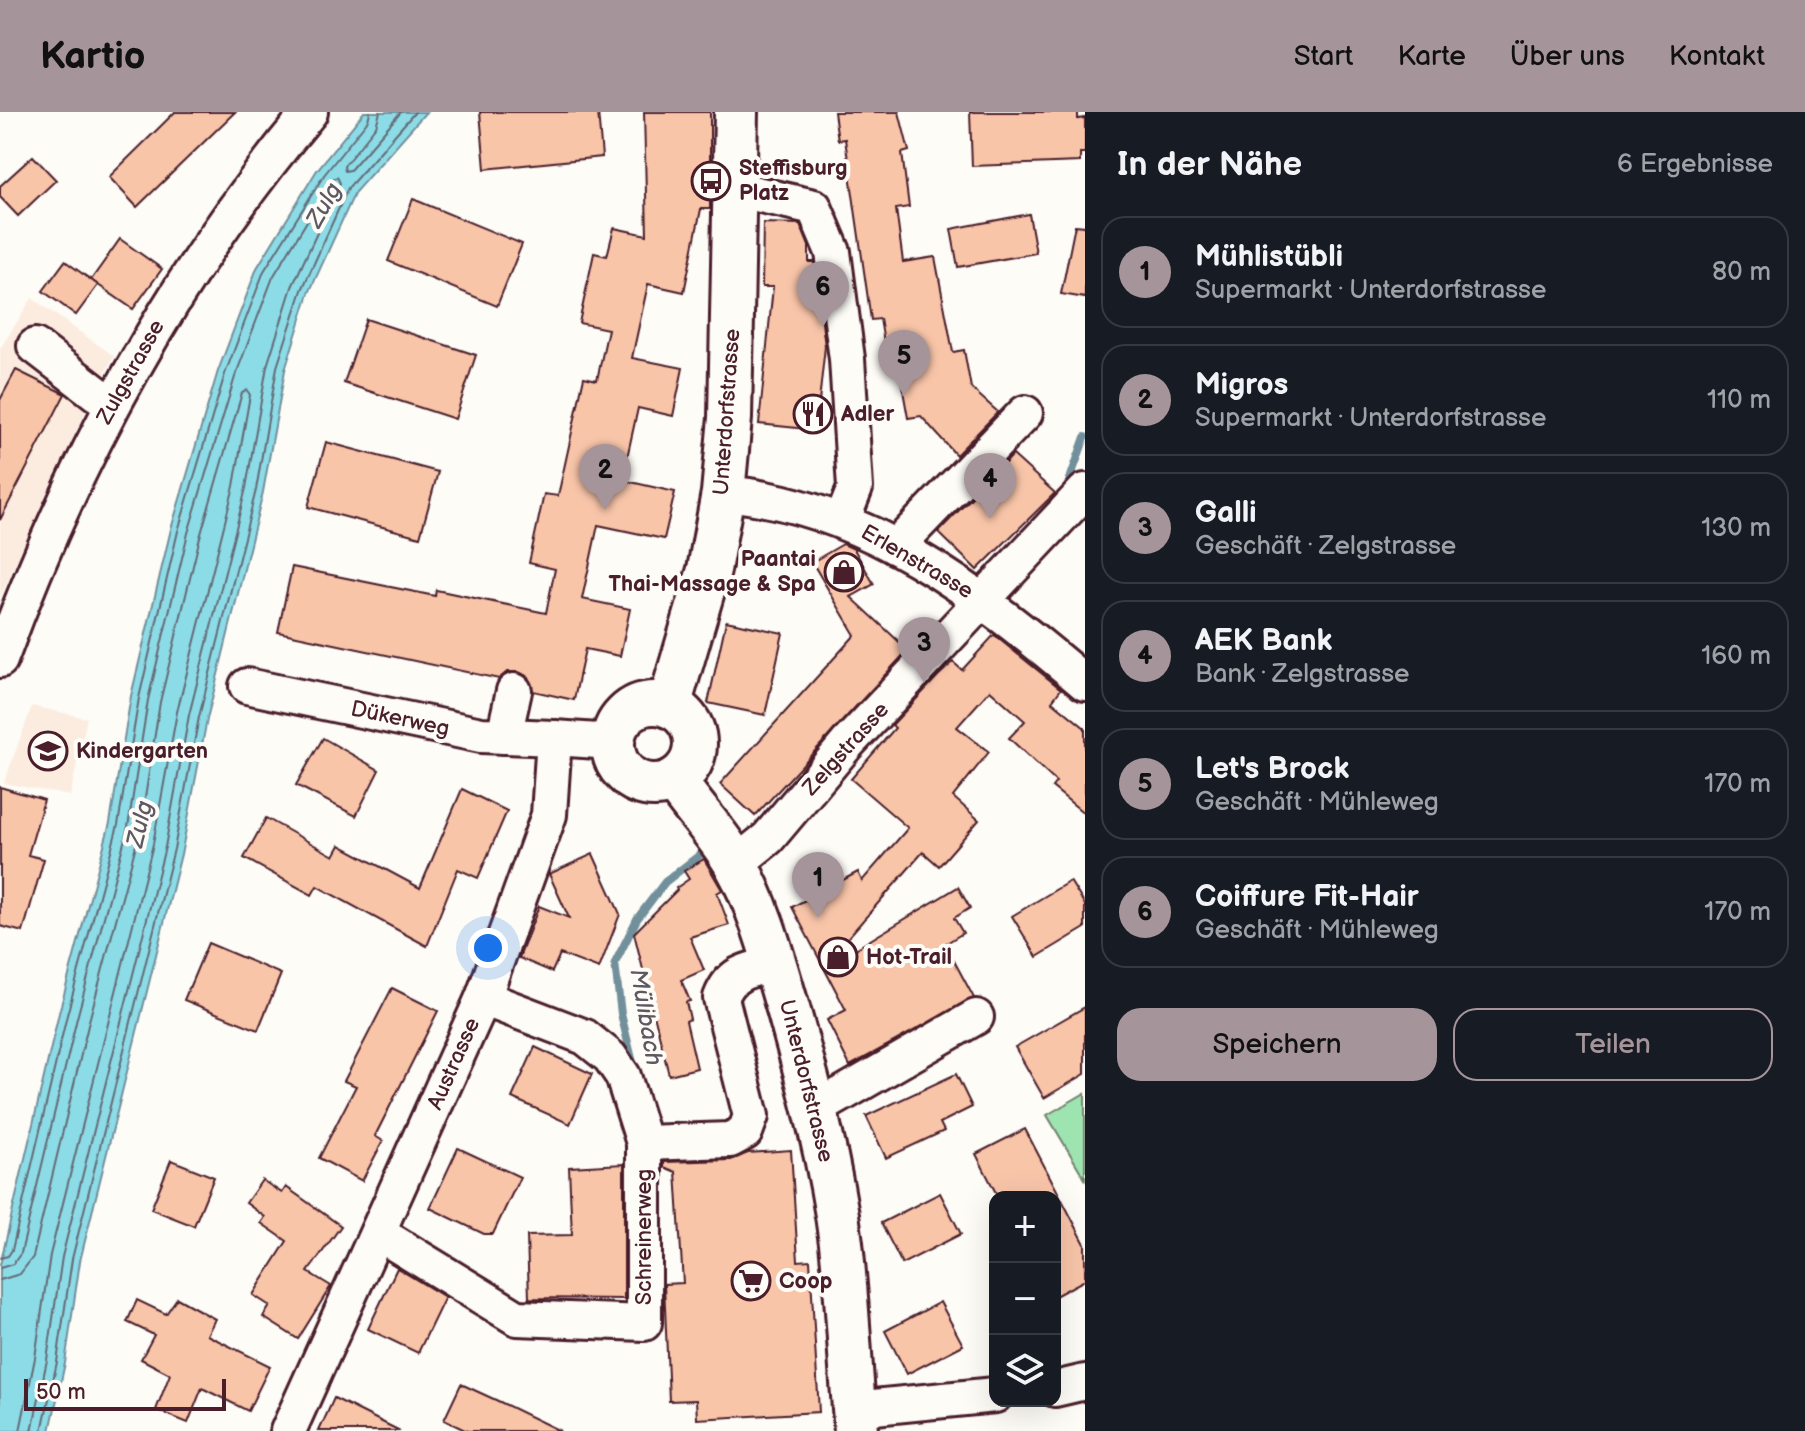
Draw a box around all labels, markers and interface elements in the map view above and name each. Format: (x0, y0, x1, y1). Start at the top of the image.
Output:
text: Kartio (40, 34, 146, 79)
text: Start (1294, 40, 1353, 73)
text: Karte (1397, 40, 1466, 73)
text: Über uns (1510, 40, 1625, 73)
text: Kontakt (1669, 40, 1765, 73)
text: In der Nähe (1117, 144, 1302, 185)
text: 6 Ergebnisse (1617, 149, 1773, 180)
place label: Steffisburg Platz (739, 155, 847, 207)
bus stop icon: Steffisburg Platz (690, 160, 732, 202)
water label: Zulg (300, 177, 348, 233)
text: Mühlistübli (1195, 239, 1343, 275)
text: 1 (1140, 257, 1150, 288)
text: 80 m (1712, 257, 1771, 288)
pin: 6 (797, 261, 849, 327)
text: Supermarkt · Unterdorfstrasse (1195, 275, 1546, 306)
street label: Zulgstrasse (91, 315, 171, 430)
street label: Unterdorfstrasse (708, 328, 746, 496)
pin: 5 (878, 330, 930, 396)
text: Migros (1195, 367, 1288, 403)
text: 2 (1137, 385, 1153, 416)
text: 110 m (1707, 385, 1771, 416)
restaurant icon: Adler (792, 393, 834, 435)
place label: Adler (840, 401, 894, 428)
text: Supermarkt · Unterdorfstrasse (1195, 403, 1546, 434)
pin: 2 (579, 444, 631, 510)
pin: 4 (964, 453, 1016, 519)
text: Galli (1195, 495, 1257, 531)
text: 3 (1137, 513, 1153, 544)
text: 130 m (1701, 513, 1771, 544)
street label: Erlenstrasse (856, 519, 978, 605)
text: Geschäft · Zelgstrasse (1195, 531, 1456, 562)
place label: Paantai Thai-Massage & Spa (608, 546, 816, 598)
shop icon: Paantai Thai-Massage & Spa (823, 551, 865, 593)
pin: 3 (898, 617, 950, 683)
text: AEK Bank (1195, 623, 1332, 659)
text: 4 (1137, 641, 1153, 672)
text: 160 m (1701, 641, 1771, 672)
text: Bank · Zelgstrasse (1195, 659, 1409, 690)
street label: Dükerweg (348, 695, 452, 743)
street label: Zelgstrasse (796, 697, 895, 802)
school or university icon: Kindergarten (27, 730, 69, 772)
place label: Kindergarten (76, 738, 208, 765)
text: Let's Brock (1195, 751, 1349, 787)
text: 5 (1137, 769, 1153, 800)
text: 170 m (1704, 769, 1771, 800)
text: Geschäft · Mühleweg (1195, 787, 1439, 818)
water label: Zulg (120, 798, 159, 851)
pin: 1 (792, 852, 844, 918)
text: Coiffure Fit-Hair (1195, 879, 1419, 915)
text: 6 (1137, 897, 1153, 928)
text: 170 m (1704, 897, 1771, 928)
text: Geschäft · Mühleweg (1195, 915, 1439, 946)
your location (468, 928, 508, 968)
shop icon: Hot-Trail (817, 936, 859, 978)
place label: Hot-Trail (866, 944, 952, 971)
water label: Mülibach (623, 966, 669, 1068)
street label: Unterdorfstrasse (773, 997, 839, 1165)
button: Speichern (1117, 1008, 1437, 1081)
button: Teilen (1453, 1008, 1773, 1081)
street label: Austrasse (422, 1014, 486, 1114)
street label: Schreinerweg (631, 1169, 658, 1305)
map controls (989, 1191, 1061, 1407)
button: + (989, 1191, 1061, 1263)
supermarket icon: Coop (730, 1260, 772, 1302)
button: − (989, 1263, 1061, 1335)
place label: Coop (779, 1268, 832, 1295)
button: layers (989, 1335, 1061, 1407)
scale bar (24, 1375, 226, 1411)
text: 50 m (36, 1379, 86, 1406)

